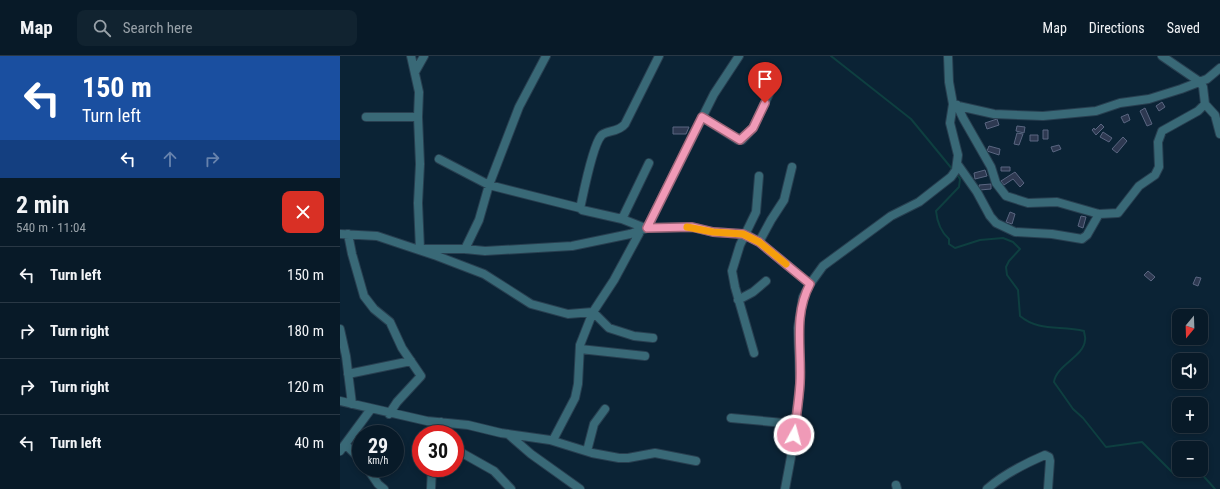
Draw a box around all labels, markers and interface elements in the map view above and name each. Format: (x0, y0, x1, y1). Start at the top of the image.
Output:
search box (77, 10, 357, 46)
text: Map (20, 16, 53, 39)
icon: search (91, 17, 113, 39)
text: Search here (123, 19, 193, 37)
text: Map (1043, 20, 1067, 36)
text: Directions (1089, 20, 1145, 36)
text: Saved (1167, 20, 1200, 36)
pin (748, 62, 782, 103)
icon: arrive (754, 68, 776, 90)
text: 150 m (82, 71, 152, 104)
icon: left (16, 72, 68, 124)
text: Turn left (82, 105, 141, 126)
icon: left (117, 148, 139, 170)
icon: ahead (159, 148, 181, 170)
icon: right (201, 148, 223, 170)
text: 2 min (16, 191, 69, 219)
button: close (282, 191, 324, 233)
text: 540 m · 11:04 (16, 220, 86, 235)
icon: left (16, 264, 38, 286)
text: Turn left (50, 266, 101, 284)
text: 150 m (287, 266, 324, 284)
north arrow (1172, 309, 1208, 345)
map controls (1172, 309, 1208, 477)
icon: right (16, 320, 38, 342)
text: Turn right (50, 322, 109, 340)
text: 180 m (287, 322, 324, 340)
button: sound (1172, 353, 1208, 389)
icon: right (16, 376, 38, 398)
text: Turn right (50, 378, 109, 396)
text: 120 m (287, 378, 324, 396)
button: + (1172, 397, 1208, 433)
position arrow (773, 414, 815, 456)
speed limit sign: 30 (412, 425, 464, 477)
icon: left (16, 432, 38, 454)
text: Turn left (50, 434, 101, 452)
text: 40 m (294, 434, 324, 452)
text: 29 (368, 434, 388, 458)
button: − (1172, 441, 1208, 477)
text: km/h (368, 455, 388, 466)

